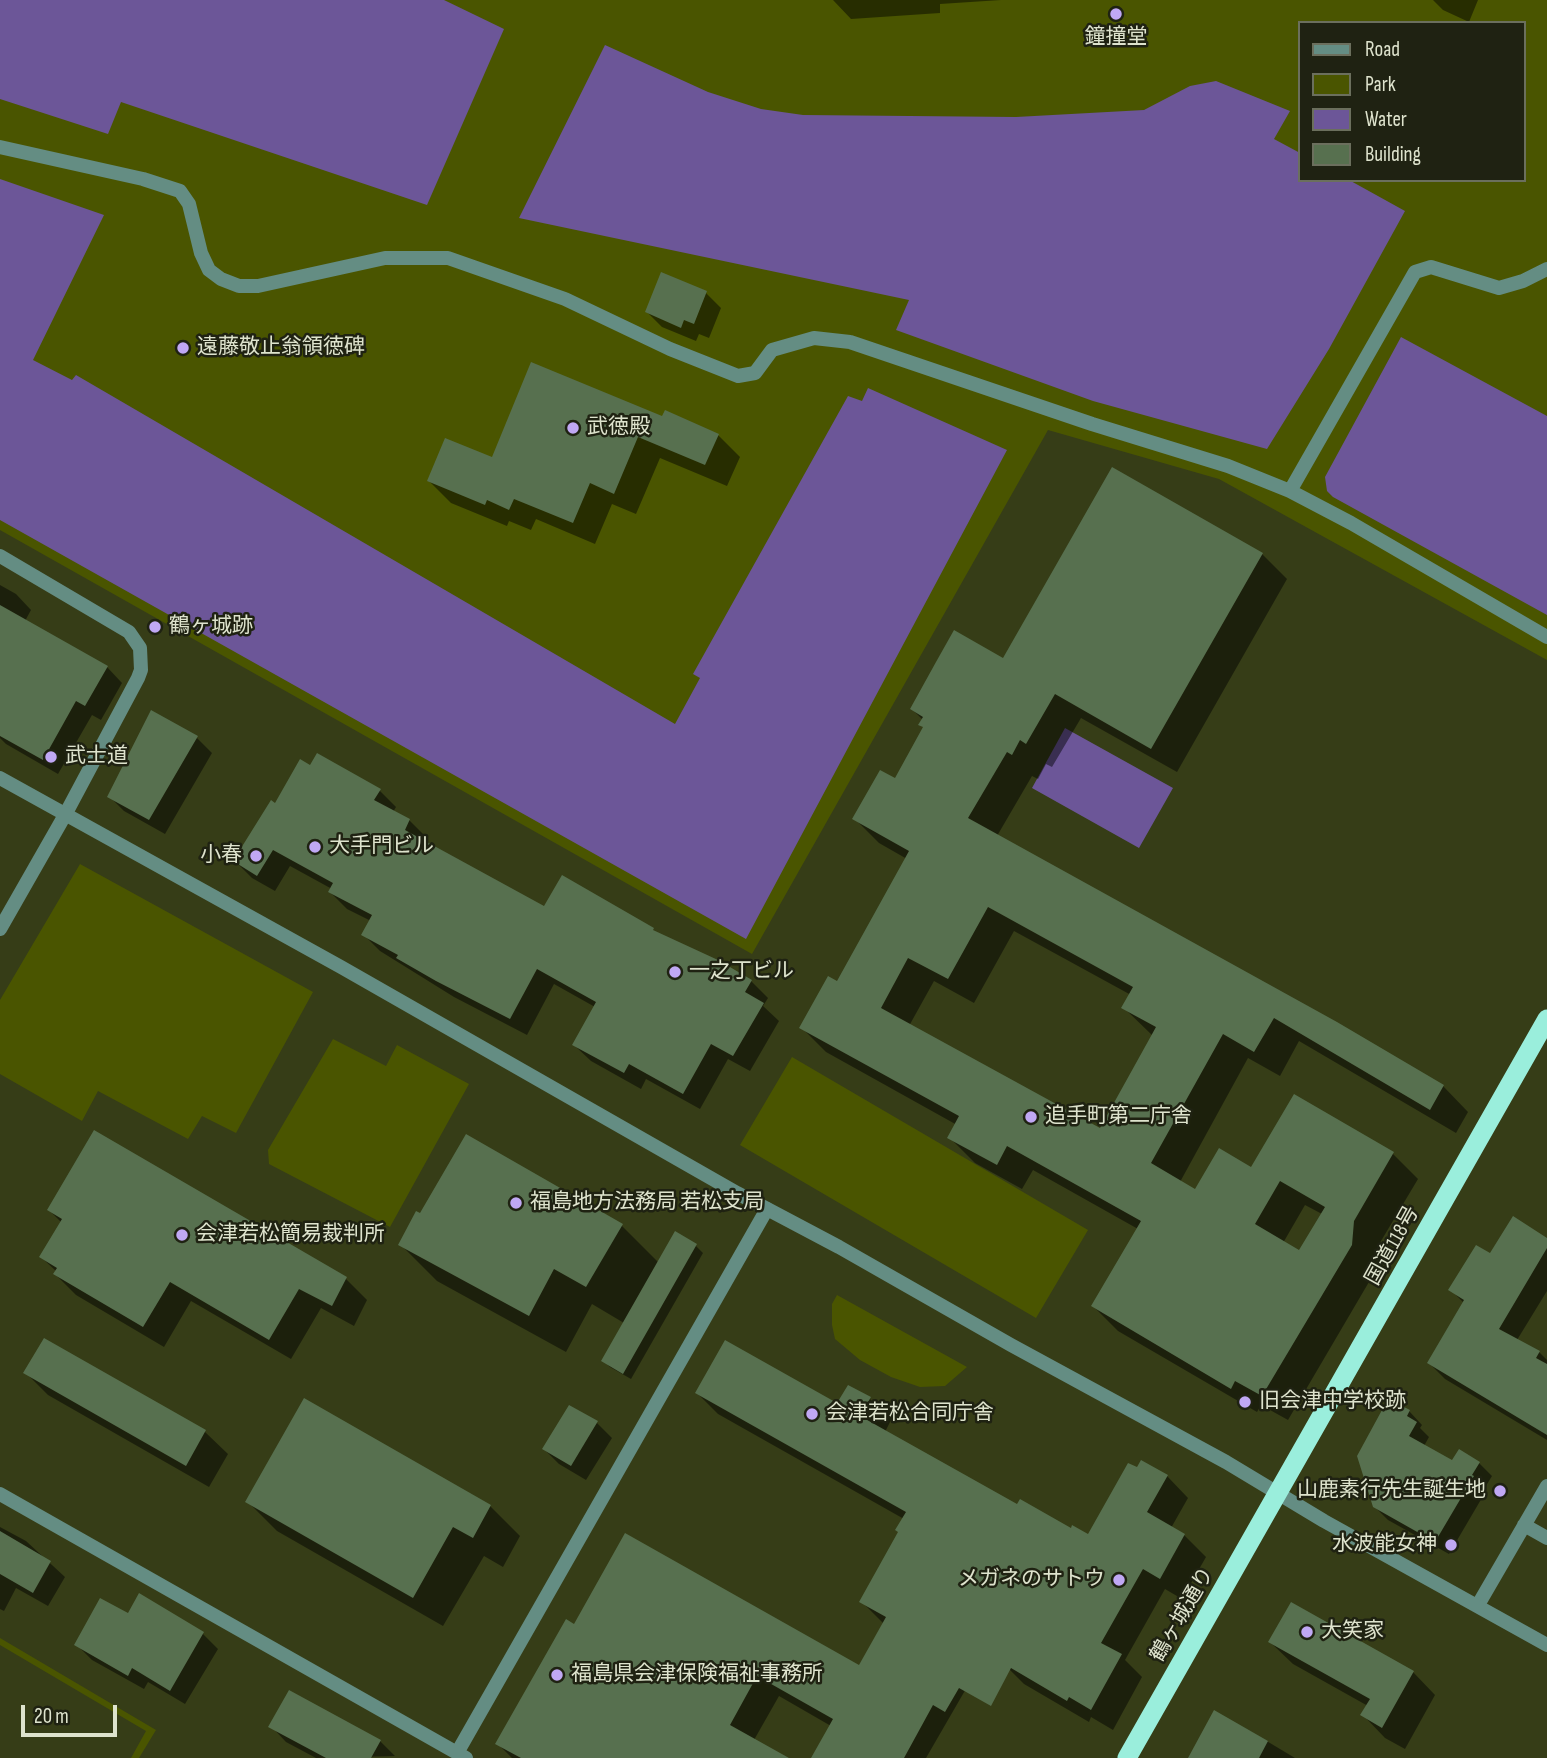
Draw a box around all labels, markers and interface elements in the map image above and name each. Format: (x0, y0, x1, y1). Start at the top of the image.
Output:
marker: 鐘撞堂 (1108, 6, 1124, 22)
legend (1298, 21, 1526, 182)
place label: 鐘撞堂 (1085, 25, 1147, 51)
text: Road (1365, 37, 1400, 62)
text: Park (1365, 72, 1396, 97)
text: Water (1365, 107, 1407, 132)
text: Building (1365, 142, 1421, 167)
place label: 遠藤敬止翁領徳碑 (197, 335, 365, 361)
marker: 遠藤敬止翁領徳碑 (175, 340, 191, 356)
place label: 武徳殿 (587, 415, 650, 441)
marker: 武徳殿 (565, 420, 581, 436)
place label: 鶴ヶ城跡 (169, 614, 253, 640)
marker: 鶴ヶ城跡 (147, 619, 163, 635)
place label: 武士道 (65, 744, 128, 770)
marker: 武士道 (43, 749, 59, 765)
place label: 大手門ビル (329, 834, 434, 860)
marker: 大手門ビル (307, 839, 323, 855)
place label: 小春 (200, 843, 242, 869)
marker: 小春 (248, 848, 264, 864)
place label: 一之丁ビル (689, 959, 794, 985)
marker: 一之丁ビル (667, 964, 683, 980)
place label: 追手町第二庁舎 (1045, 1104, 1192, 1130)
marker: 追手町第二庁舎 (1023, 1109, 1039, 1125)
place label: 福島地方法務局 若松支局 (530, 1190, 764, 1216)
marker: 福島地方法務局 若松支局 (508, 1195, 524, 1211)
street label: 国道118号 (1361, 1202, 1425, 1290)
place label: 会津若松簡易裁判所 (196, 1222, 385, 1248)
marker: 会津若松簡易裁判所 (174, 1227, 190, 1243)
place label: 旧会津中学校跡 (1259, 1389, 1406, 1415)
marker: 旧会津中学校跡 (1237, 1394, 1253, 1410)
place label: 会津若松合同庁舎 (826, 1401, 994, 1427)
marker: 会津若松合同庁舎 (804, 1406, 820, 1422)
place label: 山鹿素行先生誕生地 (1297, 1478, 1486, 1504)
marker: 山鹿素行先生誕生地 (1492, 1483, 1508, 1499)
place label: 水波能女神 (1332, 1532, 1437, 1558)
marker: 水波能女神 (1443, 1537, 1459, 1553)
street label: 鶴ヶ城通り (1146, 1563, 1220, 1667)
place label: メガネのサトウ (958, 1567, 1105, 1593)
marker: メガネのサトウ (1111, 1572, 1127, 1588)
place label: 大笑家 (1321, 1619, 1384, 1645)
marker: 大笑家 (1299, 1624, 1315, 1640)
place label: 福島県会津保険福祉事務所 (571, 1662, 823, 1688)
marker: 福島県会津保険福祉事務所 (549, 1667, 565, 1683)
scale bar (24, 1692, 121, 1736)
text: 20 m (34, 1704, 69, 1729)

